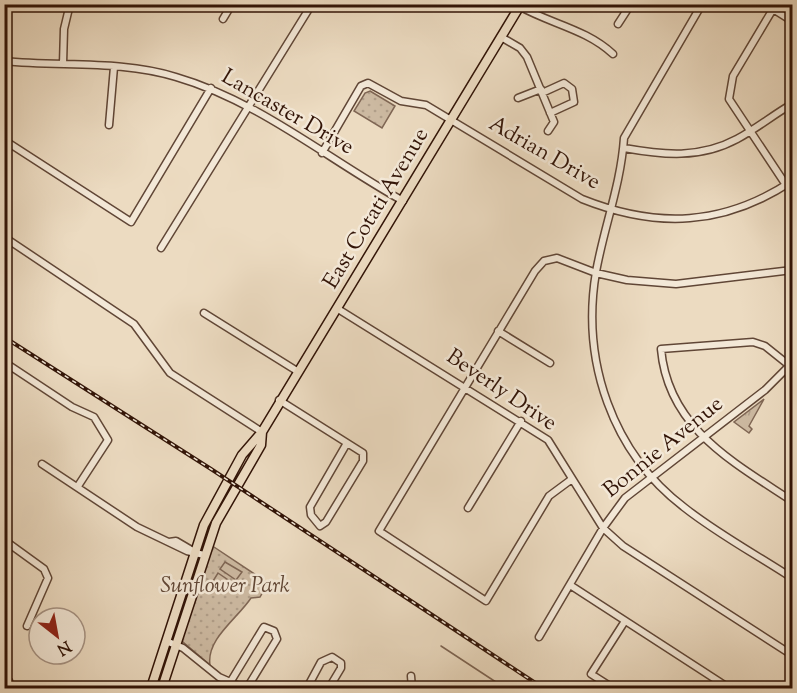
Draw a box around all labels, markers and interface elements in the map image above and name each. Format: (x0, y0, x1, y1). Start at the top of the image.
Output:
street label: Lancaster Drive (215, 62, 359, 164)
street label: Adrian Drive (482, 109, 606, 199)
street label: East Cotati Avenue (316, 122, 438, 296)
street label: Beverly Drive (439, 342, 563, 440)
street label: Bonnie Avenue (597, 389, 731, 507)
park label: Sunflower Park (160, 571, 290, 603)
north arrow (27, 606, 87, 666)
text: N (52, 634, 75, 660)

